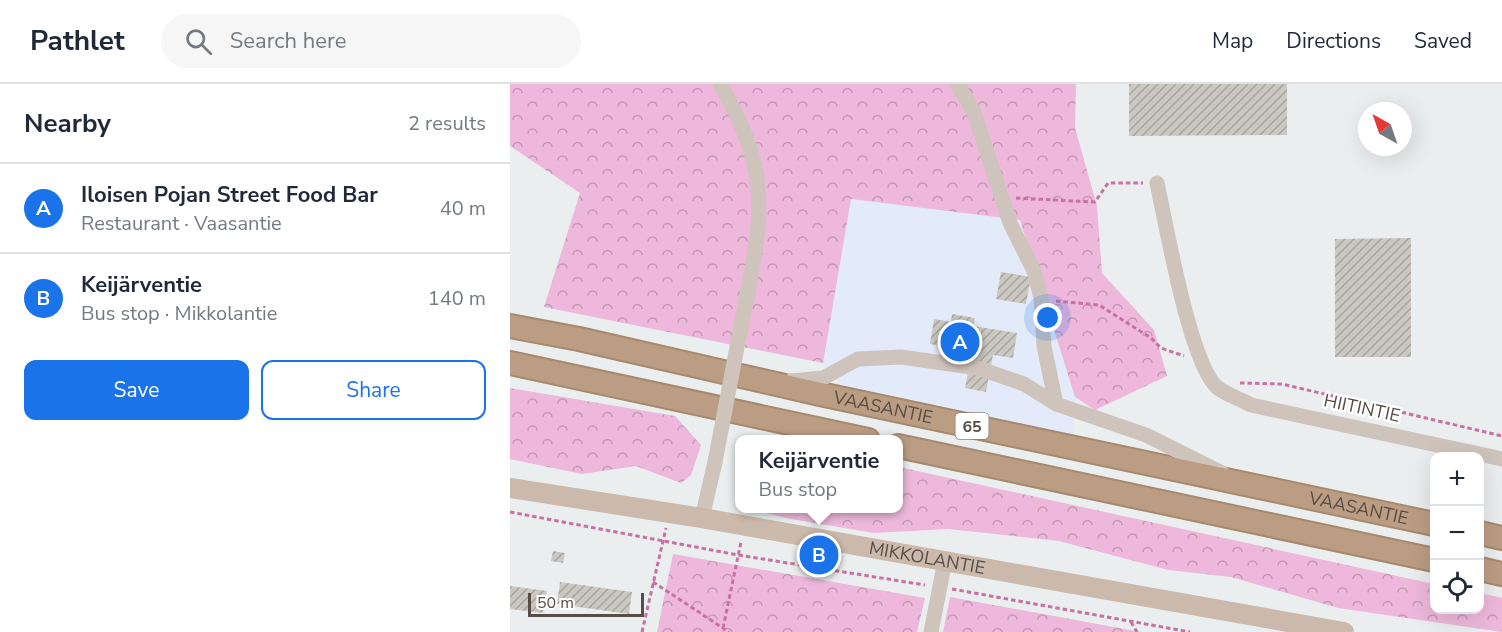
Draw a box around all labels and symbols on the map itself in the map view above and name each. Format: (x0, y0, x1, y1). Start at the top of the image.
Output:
north arrow (1358, 102, 1412, 156)
your location (1033, 303, 1062, 332)
pin: A (940, 320, 980, 364)
street label: VAASANTIE (830, 385, 935, 430)
street label: HIITINTIE (1322, 388, 1402, 428)
road number: 65 (956, 413, 988, 439)
street label: VAASANTIE (1306, 486, 1411, 530)
pin: B (800, 532, 838, 578)
street label: MIKKOLANTIE (867, 536, 987, 580)
scale bar (528, 590, 644, 618)

